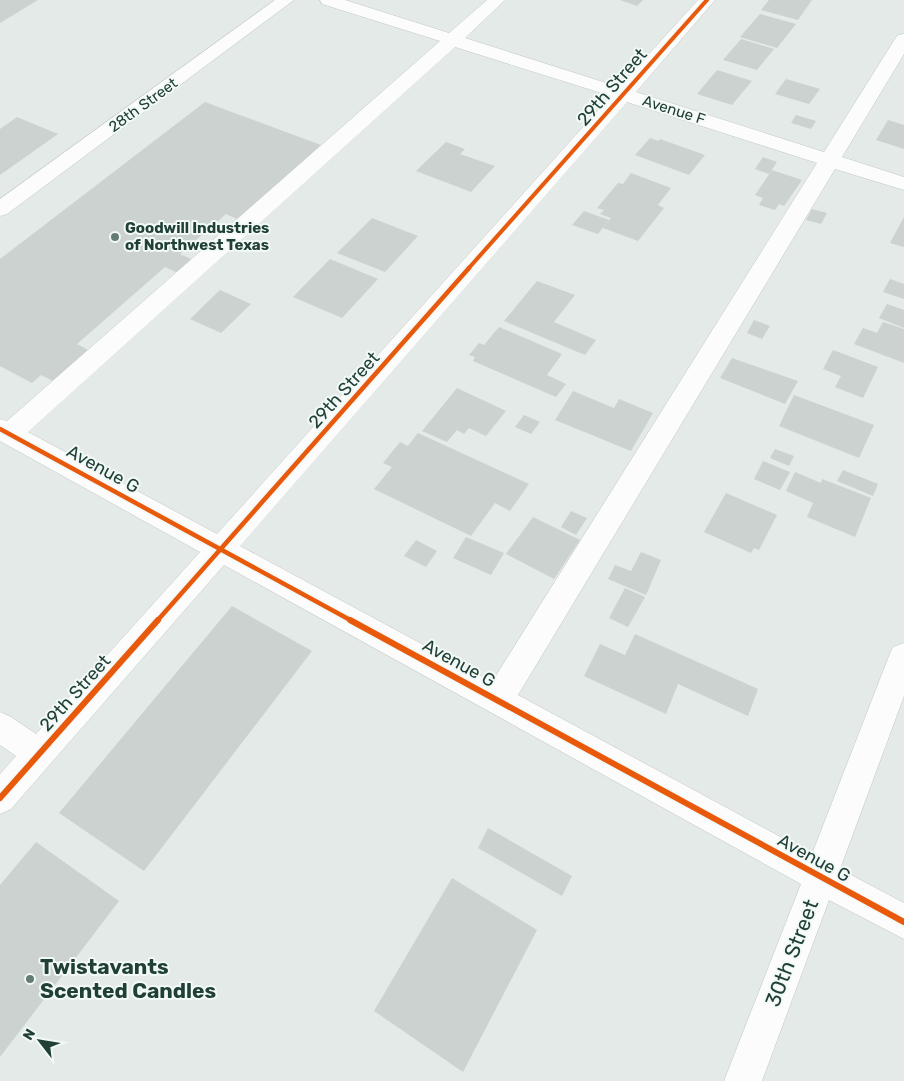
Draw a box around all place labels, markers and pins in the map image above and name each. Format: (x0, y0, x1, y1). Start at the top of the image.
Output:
place label: Goodwill Industries of Northwest Texas (125, 219, 269, 254)
marker: Goodwill Industries of Northwest Texas (109, 231, 121, 243)
place label: Twistavants Scented Candles (40, 954, 216, 1003)
marker: Twistavants Scented Candles (24, 973, 36, 985)

